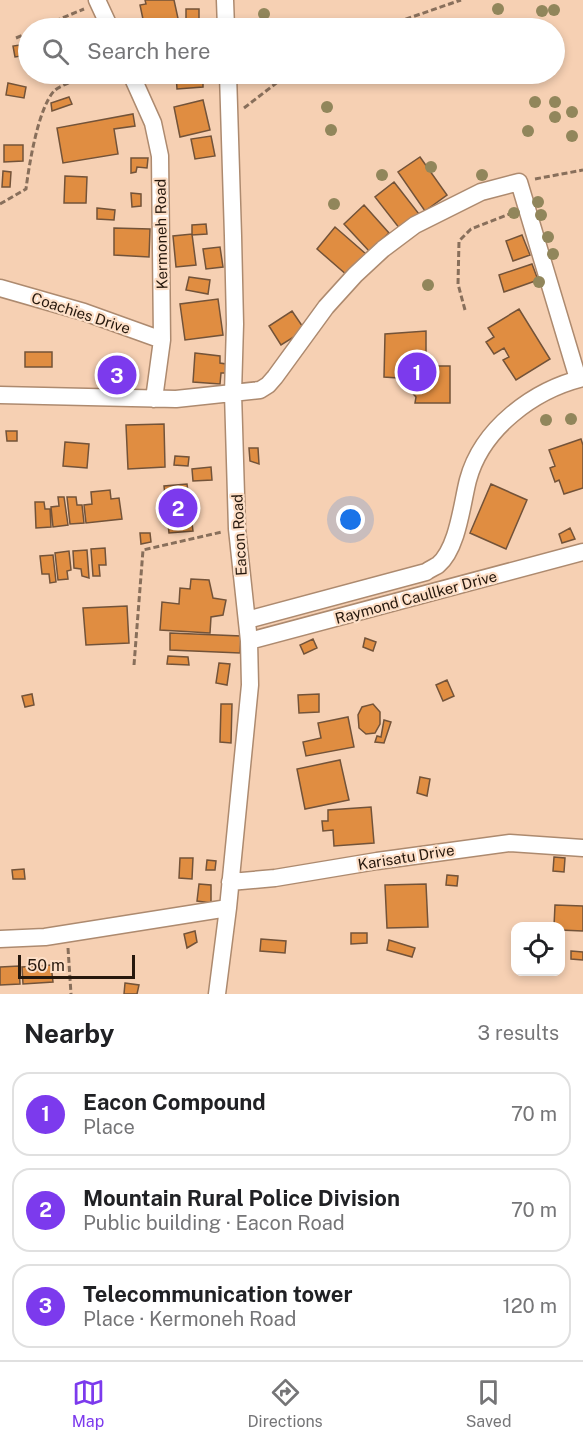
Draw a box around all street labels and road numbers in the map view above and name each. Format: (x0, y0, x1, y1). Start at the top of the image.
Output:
street label: Kermoneh Road (152, 179, 170, 289)
street label: Coachies Drive (29, 289, 133, 337)
street label: Eacon Road (228, 494, 250, 576)
street label: Raymond Caullker Drive (333, 567, 499, 627)
street label: Karisatu Drive (356, 841, 456, 873)

